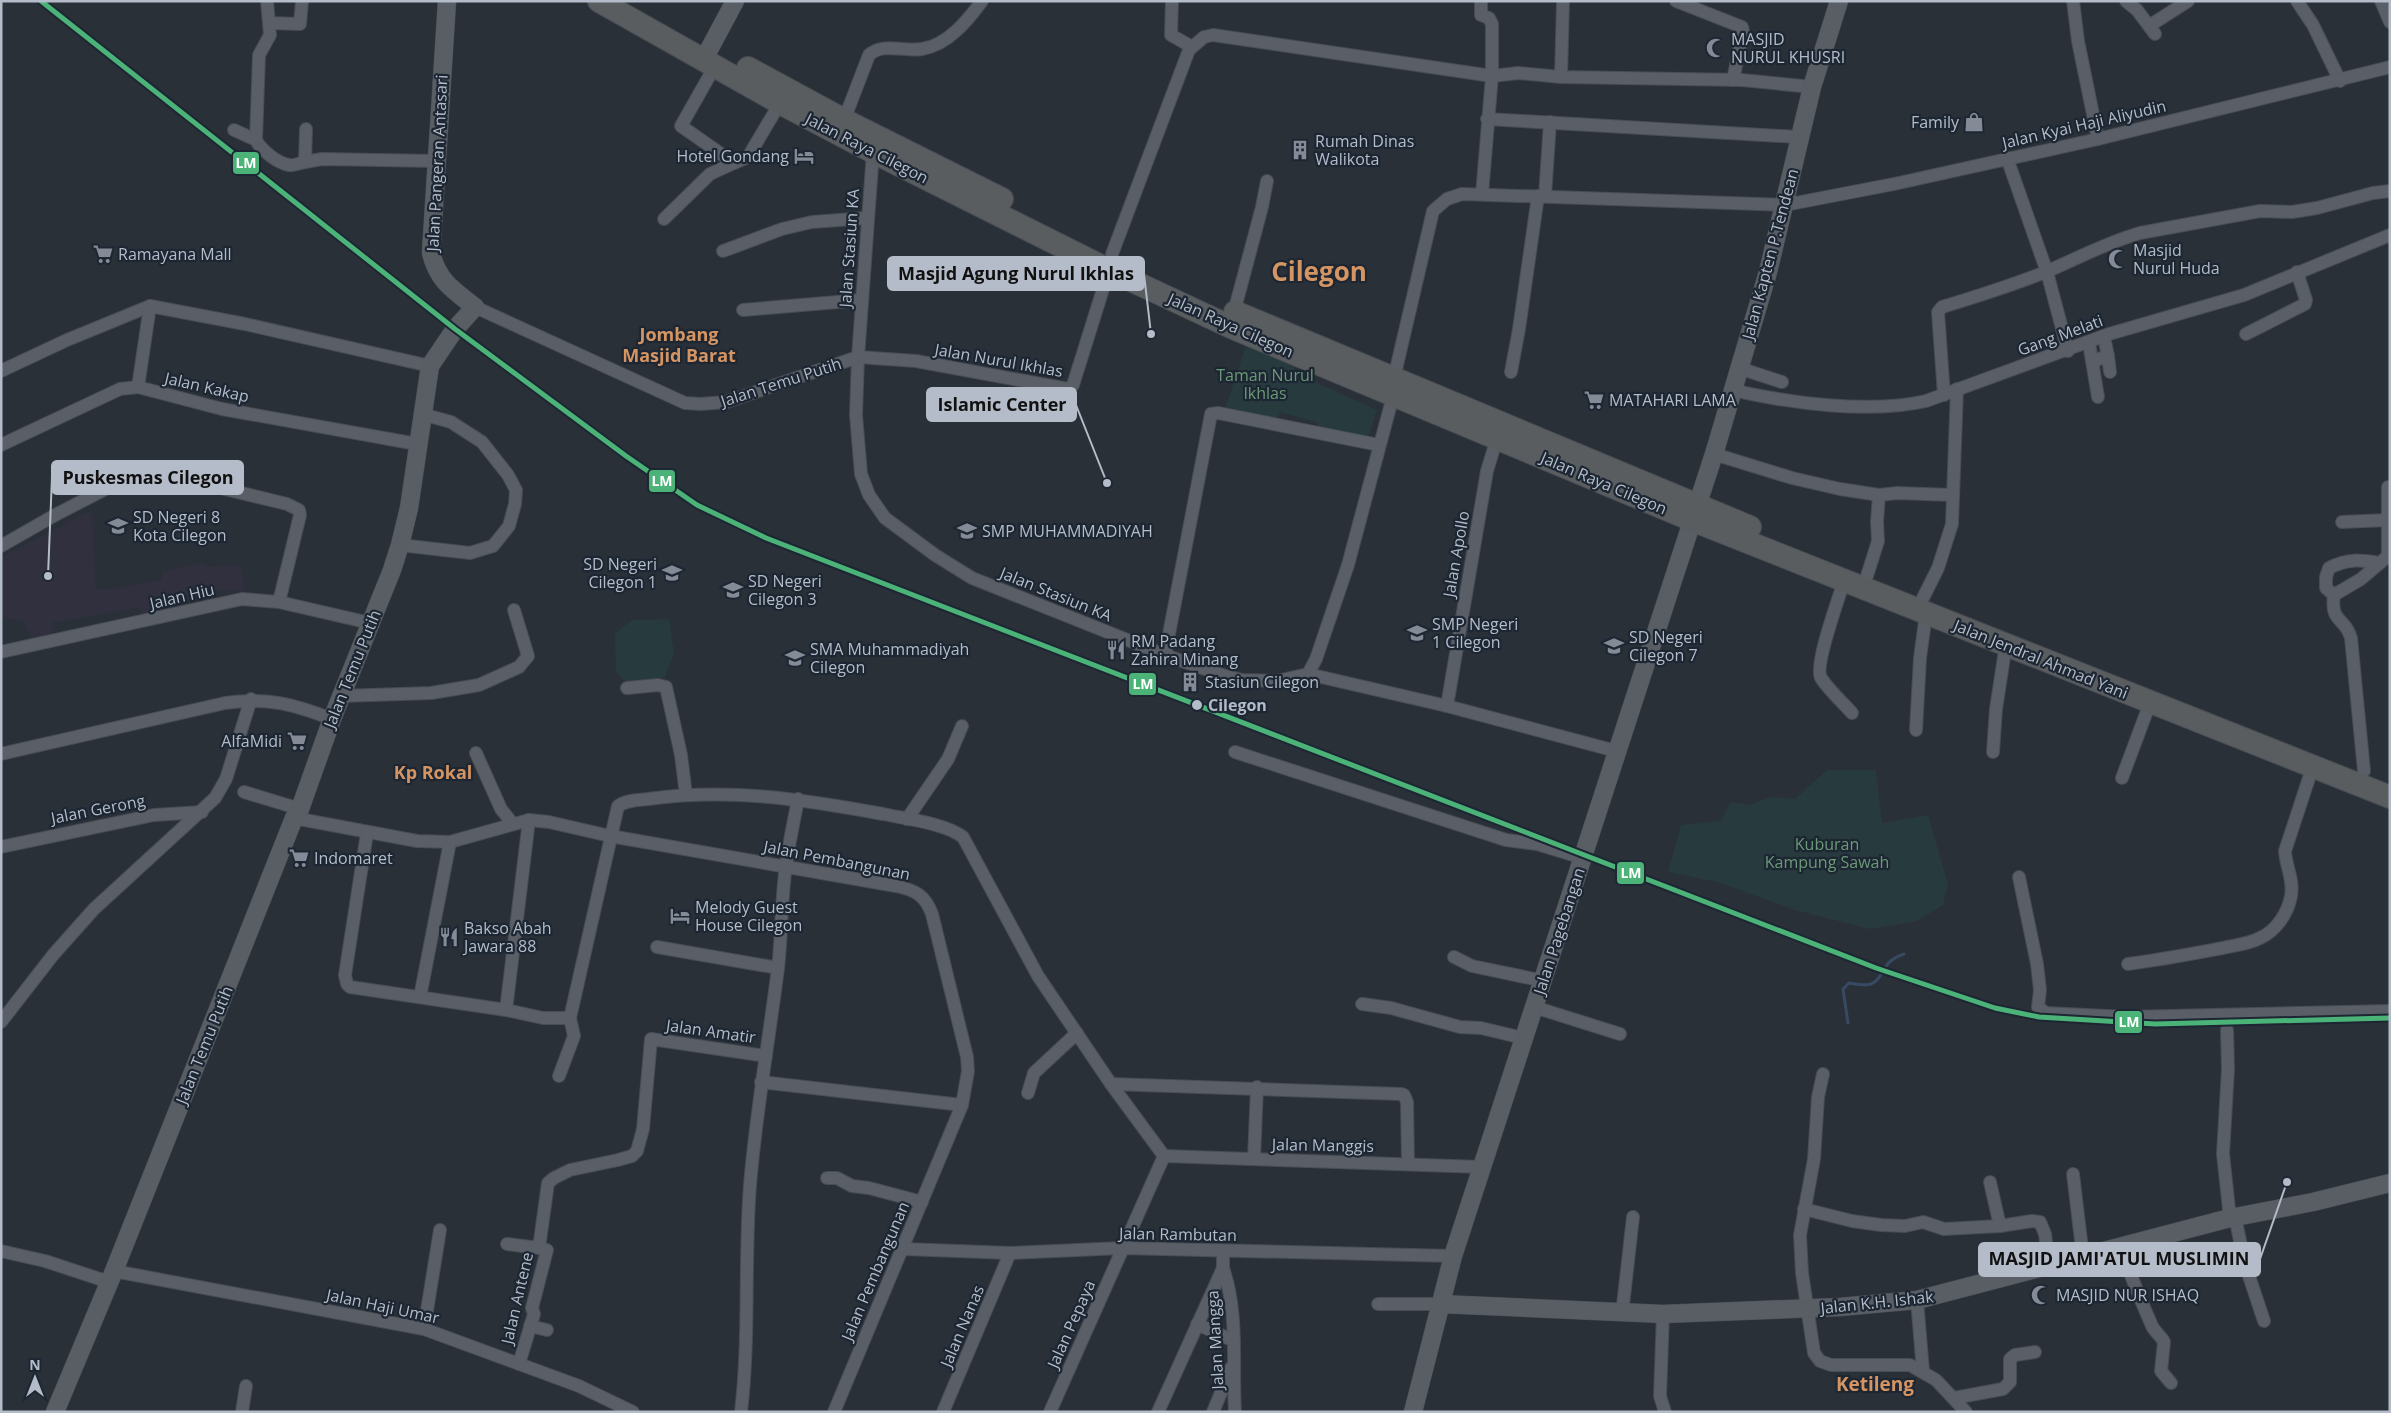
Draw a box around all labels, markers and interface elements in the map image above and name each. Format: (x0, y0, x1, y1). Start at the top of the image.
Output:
place label: MASJID NURUL KHUSRI (1731, 28, 1845, 68)
mosque icon: MASJID NURUL KHUSRI (1705, 37, 1727, 59)
street label: Jalan Pangeran Antasari (421, 74, 453, 254)
street label: Jalan Kyai Haji Aliyudin (1998, 94, 2168, 154)
street label: Jalan Raya Cilegon (800, 107, 932, 188)
place label: Family (1911, 111, 1960, 133)
shop icon: Family (1963, 111, 1985, 133)
place label: Rumah Dinas Walikota (1315, 130, 1414, 170)
building icon: Rumah Dinas Walikota (1289, 139, 1311, 161)
place label: Hotel Gondang (676, 145, 789, 167)
hotel icon: Hotel Gondang (793, 145, 815, 167)
line badge: LM (232, 151, 260, 175)
text: LM (235, 153, 257, 172)
street label: Jalan Kapten P.Tendean (1736, 166, 1803, 344)
street label: Jalan Stasiun KA (834, 187, 864, 310)
place label: Masjid Nurul Huda (2133, 239, 2220, 279)
supermarket icon: Ramayana Mall (92, 243, 114, 265)
place label: Ramayana Mall (118, 243, 232, 265)
mosque icon: Masjid Nurul Huda (2107, 248, 2129, 270)
district label: Cilegon (1271, 253, 1367, 289)
callout: Masjid Agung Nurul Ikhlas (888, 257, 1144, 290)
text: Masjid Agung Nurul Ikhlas (898, 261, 1134, 285)
street label: Jalan Raya Cilegon (1163, 287, 1297, 363)
street label: Gang Melati (2014, 309, 2106, 361)
district label: Jombang Masjid Barat (622, 322, 736, 367)
street label: Jalan Nurul Ikhlas (931, 338, 1065, 382)
street label: Jalan Temu Putih (716, 352, 844, 412)
park label: Taman Nurul Ikhlas (1216, 364, 1314, 404)
street label: Jalan Kakap (161, 366, 251, 407)
callout: Islamic Center (927, 388, 1076, 421)
supermarket icon: MATAHARI LAMA (1583, 389, 1605, 411)
place label: MATAHARI LAMA (1609, 389, 1737, 411)
text: Islamic Center (938, 392, 1066, 416)
street label: Jalan Raya Cilegon (1536, 446, 1671, 520)
callout: Puskesmas Cilegon (52, 461, 243, 494)
text: Puskesmas Cilegon (62, 465, 234, 489)
line badge: LM (648, 469, 676, 493)
text: LM (651, 471, 673, 490)
place label: SD Negeri 8 Kota Cilegon (133, 506, 226, 546)
street label: Jalan Apollo (1437, 509, 1474, 601)
school or university icon: SD Negeri 8 Kota Cilegon (107, 515, 129, 537)
school or university icon: SMP MUHAMMADIYAH (956, 520, 978, 542)
place label: SMP MUHAMMADIYAH (982, 520, 1153, 542)
place label: SD Negeri Cilegon 1 (583, 553, 657, 593)
street label: Jalan Stasiun KA (995, 561, 1116, 627)
school or university icon: SD Negeri Cilegon 1 (661, 562, 683, 584)
place label: SD Negeri Cilegon 3 (748, 570, 822, 610)
street label: Jalan Hiu (146, 578, 216, 615)
school or university icon: SD Negeri Cilegon 3 (722, 579, 744, 601)
street label: Jalan Temu Putih (318, 607, 386, 733)
place label: SMP Negeri 1 Cilegon (1432, 613, 1518, 653)
street label: Jalan Jendral Ahmad Yani (1949, 613, 2131, 704)
school or university icon: SMP Negeri 1 Cilegon (1406, 622, 1428, 644)
place label: SD Negeri Cilegon 7 (1629, 626, 1703, 666)
place label: RM Padang Zahira Minang (1131, 630, 1238, 670)
school or university icon: SD Negeri Cilegon 7 (1603, 635, 1625, 657)
place label: SMA Muhammadiyah Cilegon (810, 638, 969, 678)
restaurant icon: RM Padang Zahira Minang (1105, 639, 1127, 661)
school or university icon: SMA Muhammadiyah Cilegon (784, 647, 806, 669)
building icon: Stasiun Cilegon (1179, 671, 1201, 693)
place label: Stasiun Cilegon (1205, 671, 1319, 693)
line badge: LM (1128, 672, 1157, 696)
text: LM (1132, 674, 1154, 693)
place label: Cilegon (1208, 694, 1267, 716)
marker: Cilegon (1190, 698, 1204, 712)
place label: AlfaMidi (221, 730, 282, 752)
supermarket icon: AlfaMidi (286, 730, 308, 752)
district label: Kp Rokal (394, 760, 472, 784)
street label: Jalan Gerong (47, 789, 147, 829)
park label: Kuburan Kampung Sawah (1765, 833, 1889, 873)
street label: Jalan Pembangunan (760, 835, 912, 885)
supermarket icon: Indomaret (288, 847, 310, 869)
place label: Indomaret (314, 847, 393, 869)
line badge: LM (1616, 861, 1645, 885)
text: LM (1620, 863, 1642, 882)
street label: Jalan Pagebangan (1528, 865, 1590, 999)
place label: Melody Guest House Cilegon (695, 896, 802, 936)
hotel icon: Melody Guest House Cilegon (669, 905, 691, 927)
place label: Bakso Abah Jawara 88 (462, 917, 552, 957)
restaurant icon: Bakso Abah Jawara 88 (438, 926, 460, 948)
street label: Jalan Temu Putih (170, 983, 238, 1109)
line badge: LM (2114, 1010, 2143, 1034)
text: LM (2118, 1012, 2140, 1031)
street label: Jalan Amatir (663, 1014, 758, 1048)
street label: Jalan Manggis (1270, 1133, 1374, 1157)
street label: Jalan Pembangunan (835, 1198, 914, 1346)
street label: Jalan Rambutan (1117, 1222, 1237, 1246)
callout: MASJID JAMI'ATUL MUSLIMIN (1979, 1243, 2260, 1276)
text: MASJID JAMI'ATUL MUSLIMIN (1989, 1246, 2249, 1270)
street label: Jalan Antene (495, 1250, 538, 1348)
street label: Jalan Pepaya (1041, 1276, 1100, 1373)
street label: Jalan Nanas (934, 1281, 989, 1372)
street label: Jalan Haji Umar (323, 1283, 442, 1329)
mosque icon: MASJID NUR ISHAQ (2030, 1284, 2052, 1306)
place label: MASJID NUR ISHAQ (2056, 1284, 2199, 1306)
street label: Jalan K.H. Ishak (1817, 1285, 1935, 1319)
street label: Jalan Mangga (1201, 1290, 1229, 1392)
north arrow (10, 1353, 60, 1403)
text: N (29, 1355, 41, 1374)
district label: Ketileng (1836, 1371, 1914, 1397)

